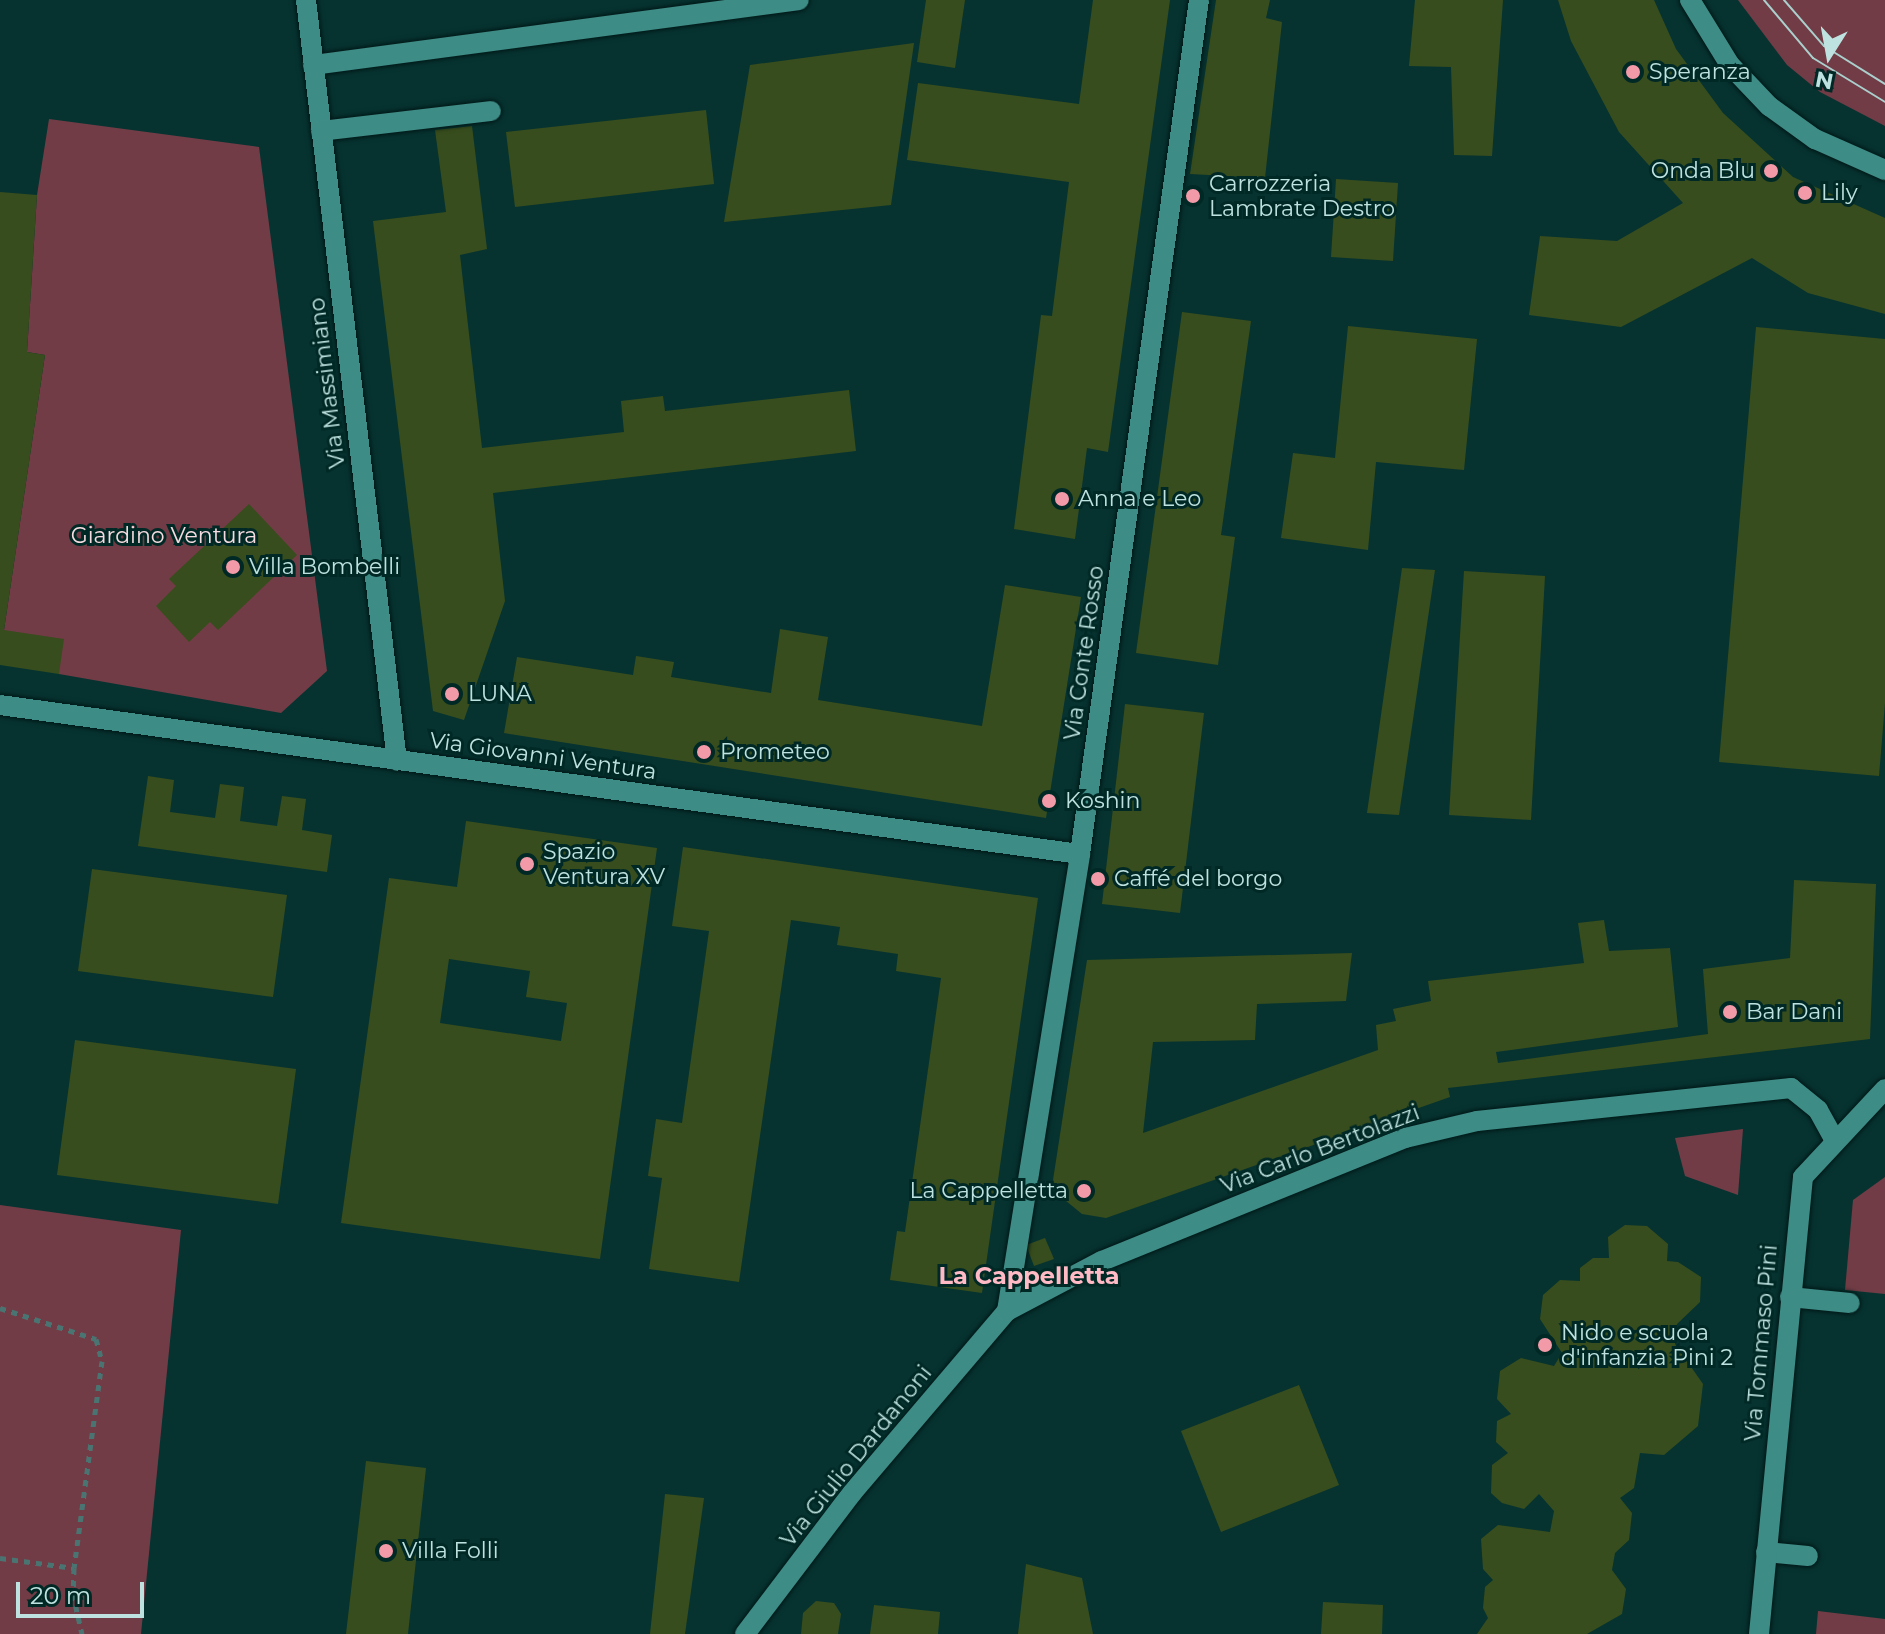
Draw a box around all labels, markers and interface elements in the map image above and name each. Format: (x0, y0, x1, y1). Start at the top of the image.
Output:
north arrow (1789, 16, 1869, 96)
place label: Speranza (1649, 59, 1751, 85)
marker: Speranza (1624, 63, 1642, 81)
text: N (1813, 65, 1836, 95)
place label: Onda Blu (1651, 158, 1755, 184)
marker: Onda Blu (1762, 162, 1780, 180)
place label: Carrozzeria Lambrate Destro (1209, 170, 1395, 222)
place label: Lily (1821, 180, 1858, 206)
marker: Lily (1796, 184, 1814, 202)
marker: Carrozzeria Lambrate Destro (1184, 187, 1202, 205)
street label: Via Massimiano (303, 296, 351, 470)
place label: Anna e Leo (1078, 486, 1201, 512)
marker: Anna e Leo (1053, 490, 1071, 508)
park label: Giardino Ventura (71, 523, 257, 549)
place label: Villa Bombelli (249, 554, 400, 580)
marker: Villa Bombelli (224, 558, 242, 576)
street label: Via Conte Rosso (1059, 564, 1109, 742)
place label: LUNA (468, 681, 532, 707)
marker: LUNA (443, 685, 461, 703)
street label: Via Giovanni Ventura (428, 727, 658, 785)
place label: Prometeo (720, 739, 830, 765)
marker: Prometeo (695, 743, 713, 761)
place label: Koshin (1065, 788, 1140, 814)
marker: Koshin (1040, 792, 1058, 810)
place label: Spazio Ventura XV (543, 838, 665, 890)
marker: Spazio Ventura XV (518, 855, 536, 873)
place label: Caffé del borgo (1114, 866, 1282, 892)
marker: Caffé del borgo (1089, 870, 1107, 888)
place label: Bar Dani (1746, 999, 1842, 1025)
marker: Bar Dani (1721, 1003, 1739, 1021)
street label: Via Carlo Bertolazzi (1217, 1099, 1423, 1199)
place label: La Cappelletta (910, 1178, 1068, 1204)
marker: La Cappelletta (1075, 1182, 1093, 1200)
street label: Via Tommaso Pini (1739, 1244, 1783, 1442)
district label: La Cappelletta (938, 1262, 1120, 1290)
place label: Nido e scuola d'infanzia Pini 2 (1561, 1319, 1733, 1370)
marker: Nido e scuola d'infanzia Pini 2 (1536, 1336, 1554, 1354)
street label: Via Giulio Dardanoni (775, 1360, 937, 1552)
place label: Villa Folli (402, 1538, 499, 1564)
marker: Villa Folli (377, 1542, 395, 1560)
scale bar (20, 1566, 148, 1616)
text: 20 m (30, 1581, 91, 1610)

